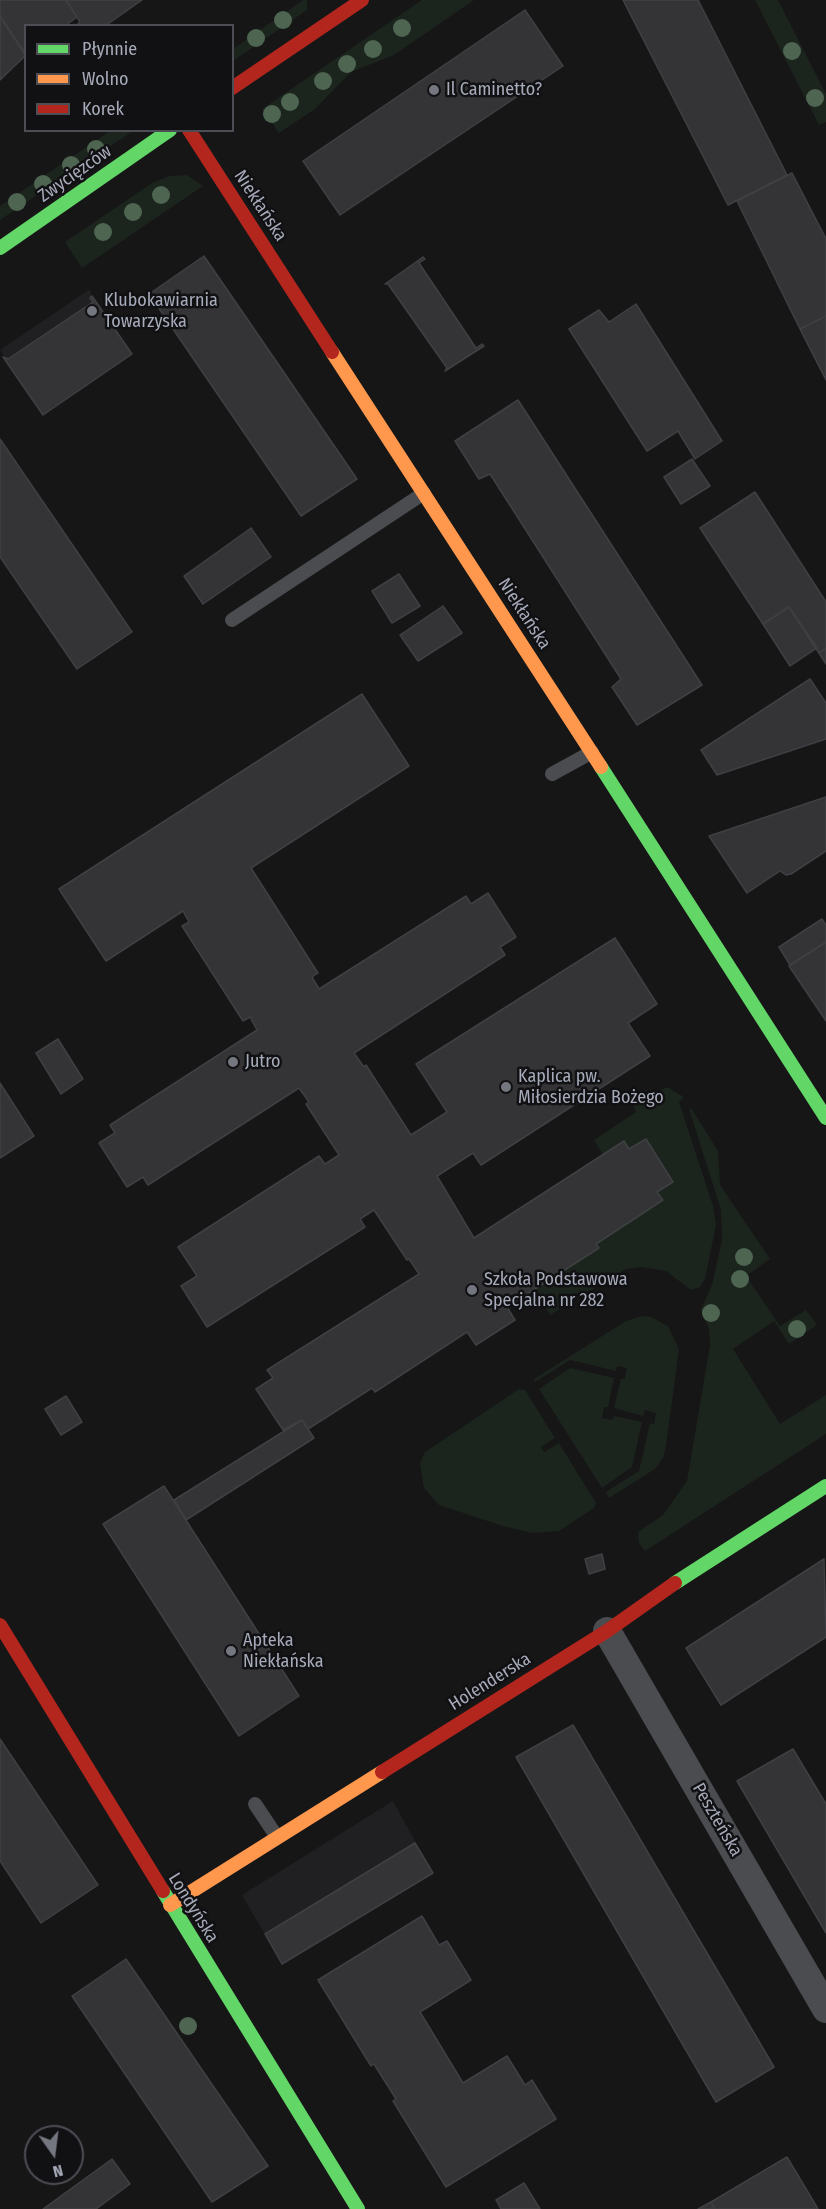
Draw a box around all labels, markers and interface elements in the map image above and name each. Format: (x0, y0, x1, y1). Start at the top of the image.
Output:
legend (24, 24, 234, 132)
text: Płynnie (82, 38, 137, 60)
text: Wolno (82, 68, 128, 90)
place label: Il Caminetto? (446, 79, 542, 101)
marker: Il Caminetto? (427, 83, 441, 97)
text: Korek (82, 98, 124, 120)
street label: Zwycięzców (34, 141, 116, 207)
street label: Niekłańska (229, 166, 291, 246)
place label: Klubokawiarnia Towarzyska (104, 290, 218, 332)
marker: Klubokawiarnia Towarzyska (85, 304, 99, 318)
street label: Niekłańska (493, 574, 555, 654)
place label: Jutro (245, 1051, 280, 1073)
marker: Jutro (226, 1055, 240, 1069)
place label: Kaplica pw. Miłosierdzia Bożego (518, 1066, 664, 1108)
marker: Kaplica pw. Miłosierdzia Bożego (499, 1080, 513, 1094)
place label: Szkoła Podstawowa Specjalna nr 282 (484, 1269, 627, 1312)
marker: Szkoła Podstawowa Specjalna nr 282 (465, 1283, 479, 1297)
place label: Apteka Niekłańska (243, 1630, 324, 1672)
marker: Apteka Niekłańska (224, 1644, 238, 1658)
street label: Holenderska (445, 1648, 535, 1716)
street label: Peszteńska (687, 1779, 747, 1861)
street label: Londyńska (163, 1869, 223, 1947)
north arrow (24, 2125, 84, 2185)
text: N (51, 2161, 65, 2181)

